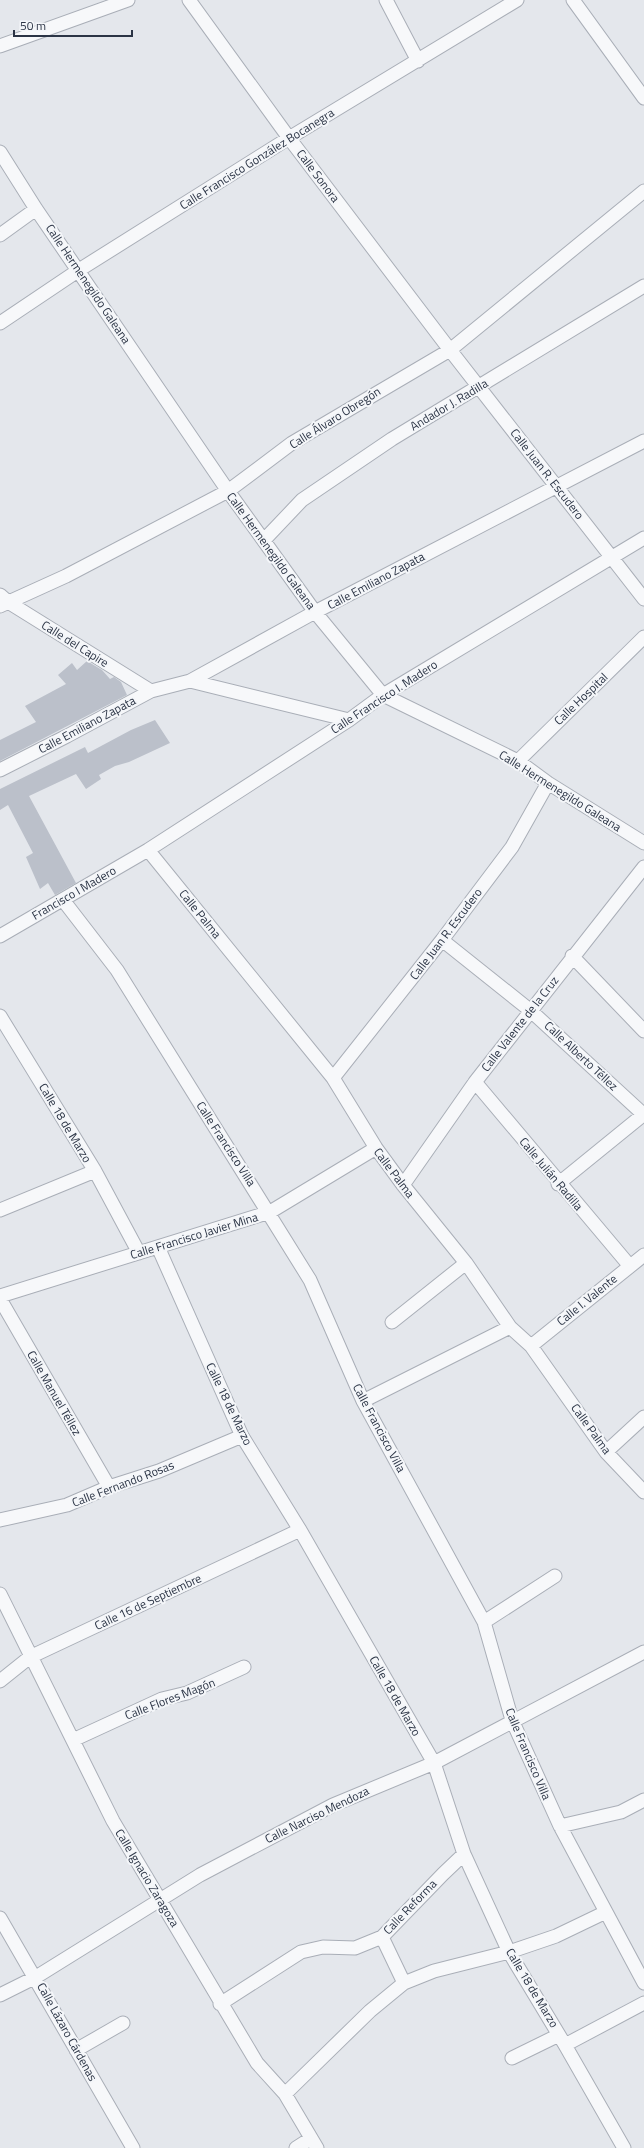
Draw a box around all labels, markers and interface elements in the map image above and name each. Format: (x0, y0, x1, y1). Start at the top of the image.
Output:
scale bar (14, 12, 132, 38)
text: 50 m (20, 16, 46, 35)
street label: Calle Francisco González Bocanegra (176, 103, 338, 214)
street label: Calle Sonora (292, 145, 345, 206)
street label: Calle Hermenegildo Galeana (41, 220, 136, 348)
street label: Andador J. Radilla (406, 374, 491, 435)
street label: Calle Álvaro Obregón (285, 382, 384, 453)
street label: Calle Juan R. Escudero (506, 424, 589, 523)
street label: Calle Hermenegildo Galeana (222, 488, 321, 613)
street label: Calle Emiliano Zapata (324, 547, 428, 614)
street label: Calle del Capire (38, 615, 113, 672)
street label: Calle Francisco I. Madero (327, 655, 441, 738)
street label: Calle Hospital (549, 668, 612, 729)
street label: Calle Emiliano Zapata (35, 691, 139, 758)
street label: Calle Hermenegildo Galeana (495, 745, 625, 836)
street label: Francisco I Madero (28, 861, 120, 924)
street label: Calle Juan R. Escudero (405, 884, 487, 984)
street label: Calle Palma (175, 885, 226, 942)
street label: Calle Valente de la Cruz (476, 972, 563, 1075)
street label: Calle Alberto Téllez (540, 1016, 622, 1095)
street label: Calle 18 de Marzo (34, 1079, 97, 1166)
street label: Calle Francisco Villa (192, 1097, 261, 1190)
street label: Calle Julián Radilla (515, 1133, 588, 1215)
street label: Calle Palma (369, 1144, 420, 1202)
street label: Calle Francisco Javier Mina (128, 1207, 260, 1264)
street label: Calle I. Valente (552, 1269, 621, 1330)
street label: Calle Manuel Téllez (22, 1347, 87, 1439)
street label: Calle 18 de Marzo (201, 1359, 258, 1448)
street label: Calle Francisco Villa (348, 1380, 411, 1476)
street label: Calle Palma (566, 1399, 616, 1458)
street label: Calle Fernando Rosas (69, 1455, 177, 1512)
street label: Calle 16 de Septiembre (91, 1568, 204, 1635)
street label: Calle 18 de Marzo (365, 1652, 426, 1739)
street label: Calle Flores Magón (122, 1673, 218, 1725)
street label: Calle Francisco Villa (501, 1705, 556, 1803)
street label: Calle Narciso Mendoza (261, 1781, 372, 1848)
street label: Calle Ignacio Zaragoza (111, 1825, 184, 1930)
street label: Calle Reforma (378, 1875, 441, 1939)
street label: Calle 18 de Marzo (501, 1944, 564, 2031)
street label: Calle Lázaro Cárdenas (32, 1979, 103, 2085)

